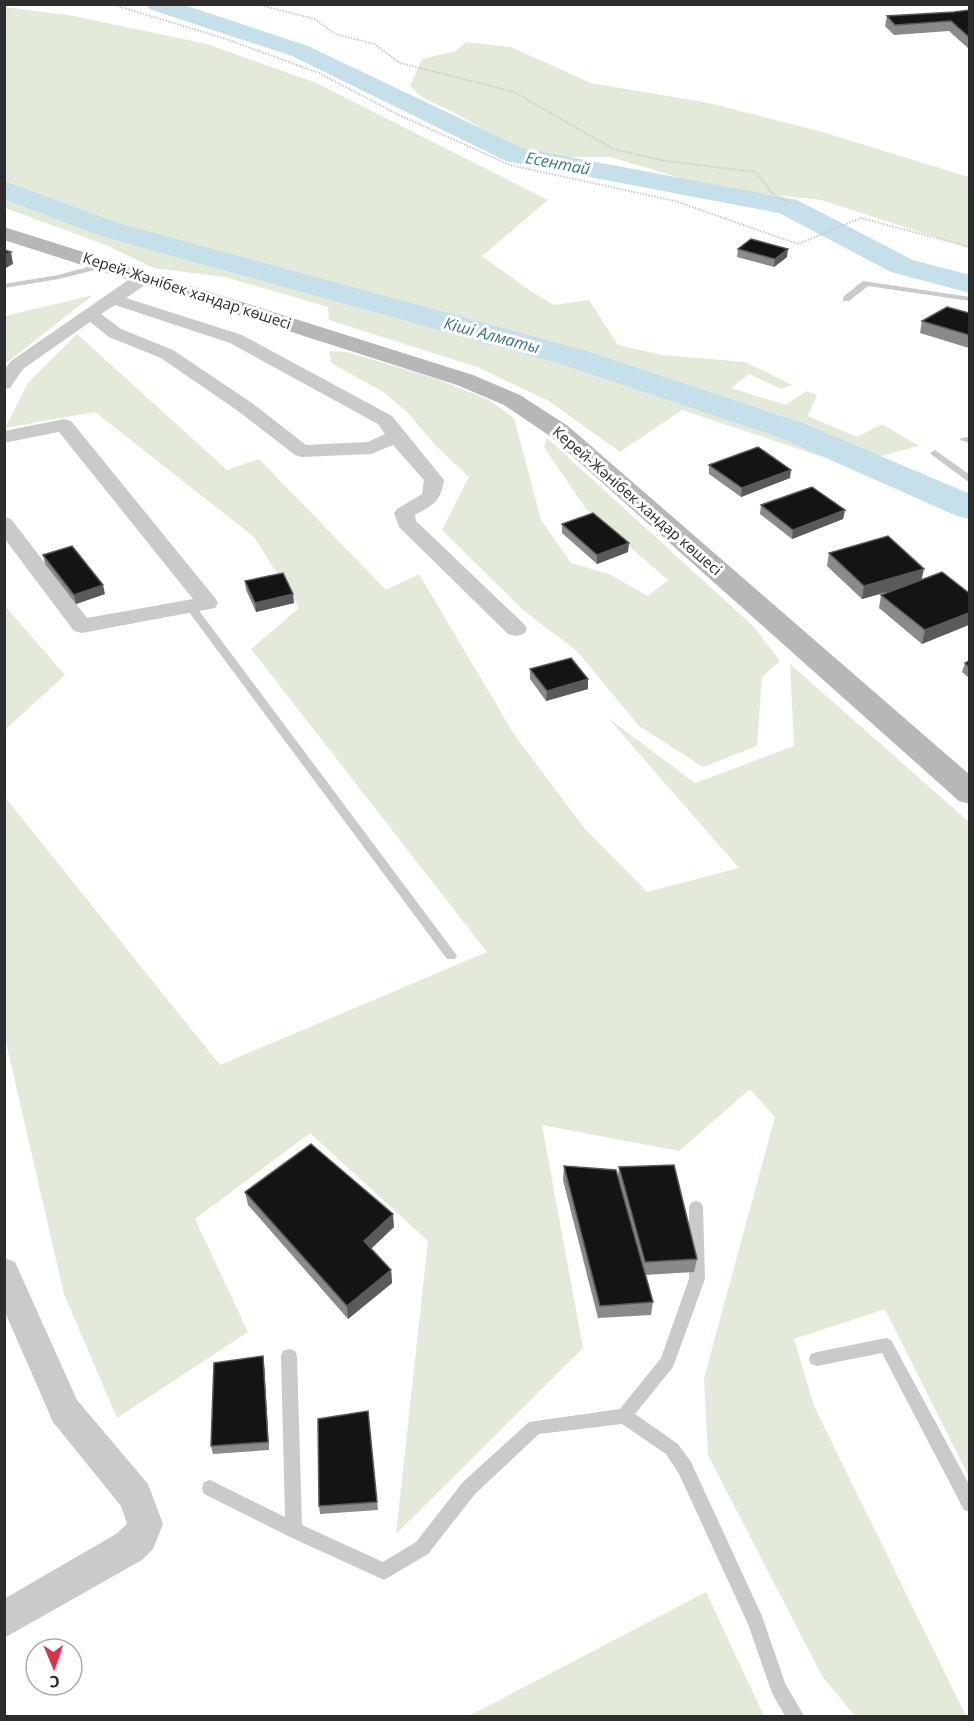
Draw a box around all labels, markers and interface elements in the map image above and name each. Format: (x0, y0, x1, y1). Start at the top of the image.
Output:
water label: Есентай (524, 146, 592, 180)
street label: Керей-Жәнібек хандар көшесі (81, 247, 294, 333)
water label: Кіші Алматы (442, 312, 543, 358)
street label: Керей-Жәнібек хандар көшесі (549, 421, 727, 579)
north arrow (24, 1637, 84, 1697)
text: С (49, 1671, 60, 1693)

